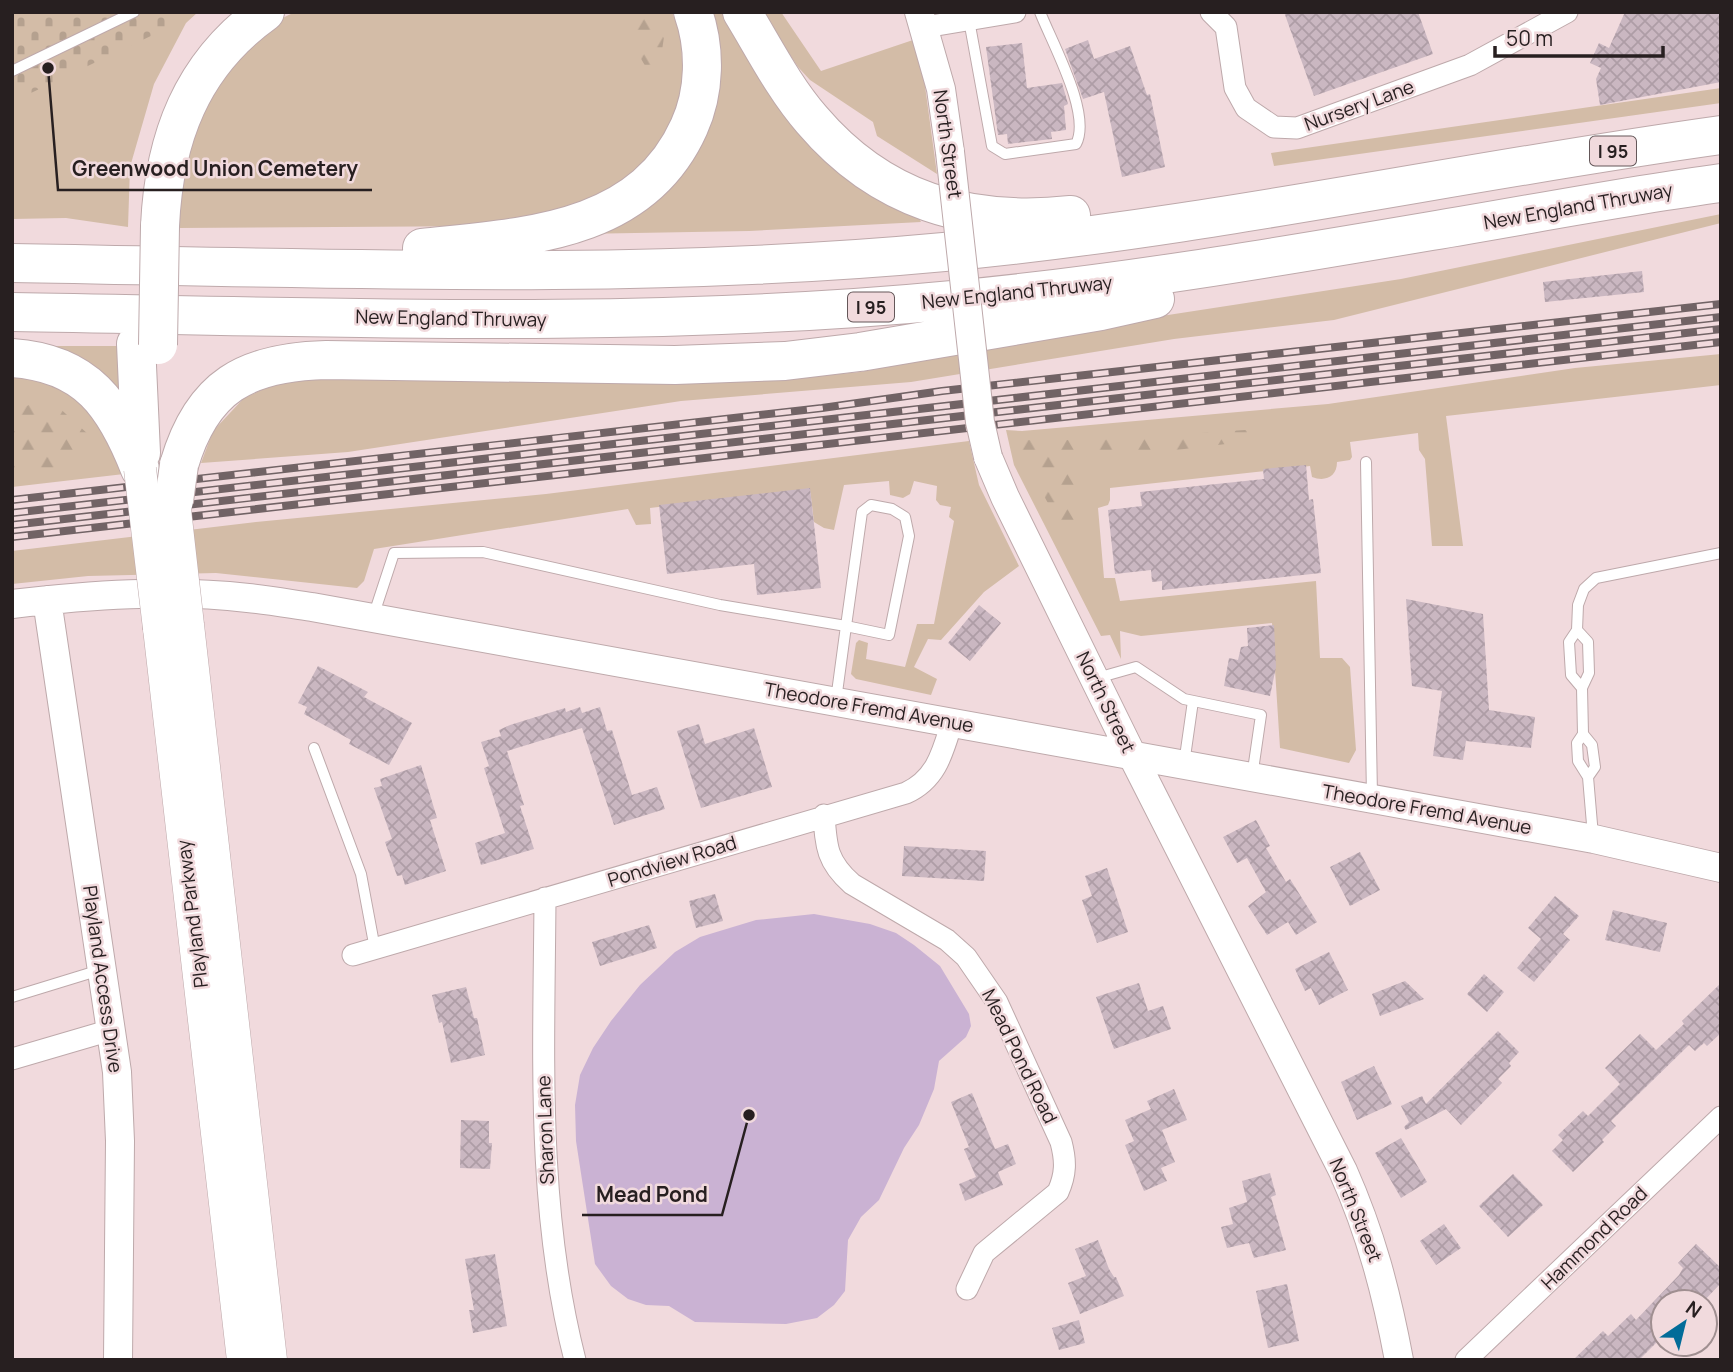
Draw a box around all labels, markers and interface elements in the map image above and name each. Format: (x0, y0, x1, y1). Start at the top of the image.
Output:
scale bar (1495, 14, 1663, 58)
text: 50 m (1506, 24, 1553, 52)
street label: Nursery Lane (1301, 73, 1417, 137)
street label: North Street (928, 88, 968, 200)
road number: I 95 (1590, 136, 1636, 166)
callout: Greenwood Union Cemetery (58, 148, 372, 190)
text: Greenwood Union Cemetery (72, 154, 358, 182)
street label: New England Thruway (1481, 177, 1675, 235)
street label: New England Thruway (920, 269, 1114, 315)
road number: I 95 (848, 292, 894, 321)
street label: New England Thruway (355, 303, 547, 333)
street label: North Street (1070, 647, 1142, 757)
street label: Theodore Fremd Avenue (762, 676, 976, 738)
street label: Theodore Fremd Avenue (1320, 778, 1534, 840)
street label: Pondview Road (604, 829, 740, 893)
street label: Playland Parkway (170, 838, 214, 990)
street label: Playland Access Drive (77, 884, 129, 1074)
street label: Mead Pond Road (976, 984, 1064, 1128)
street label: Sharon Lane (530, 1075, 560, 1185)
street label: North Street (1323, 1154, 1389, 1266)
callout: Mead Pond (582, 1173, 722, 1215)
text: Mead Pond (596, 1180, 708, 1208)
street label: Hammond Road (1535, 1181, 1653, 1295)
north arrow (1649, 1288, 1719, 1358)
text: N (1681, 1295, 1707, 1324)

